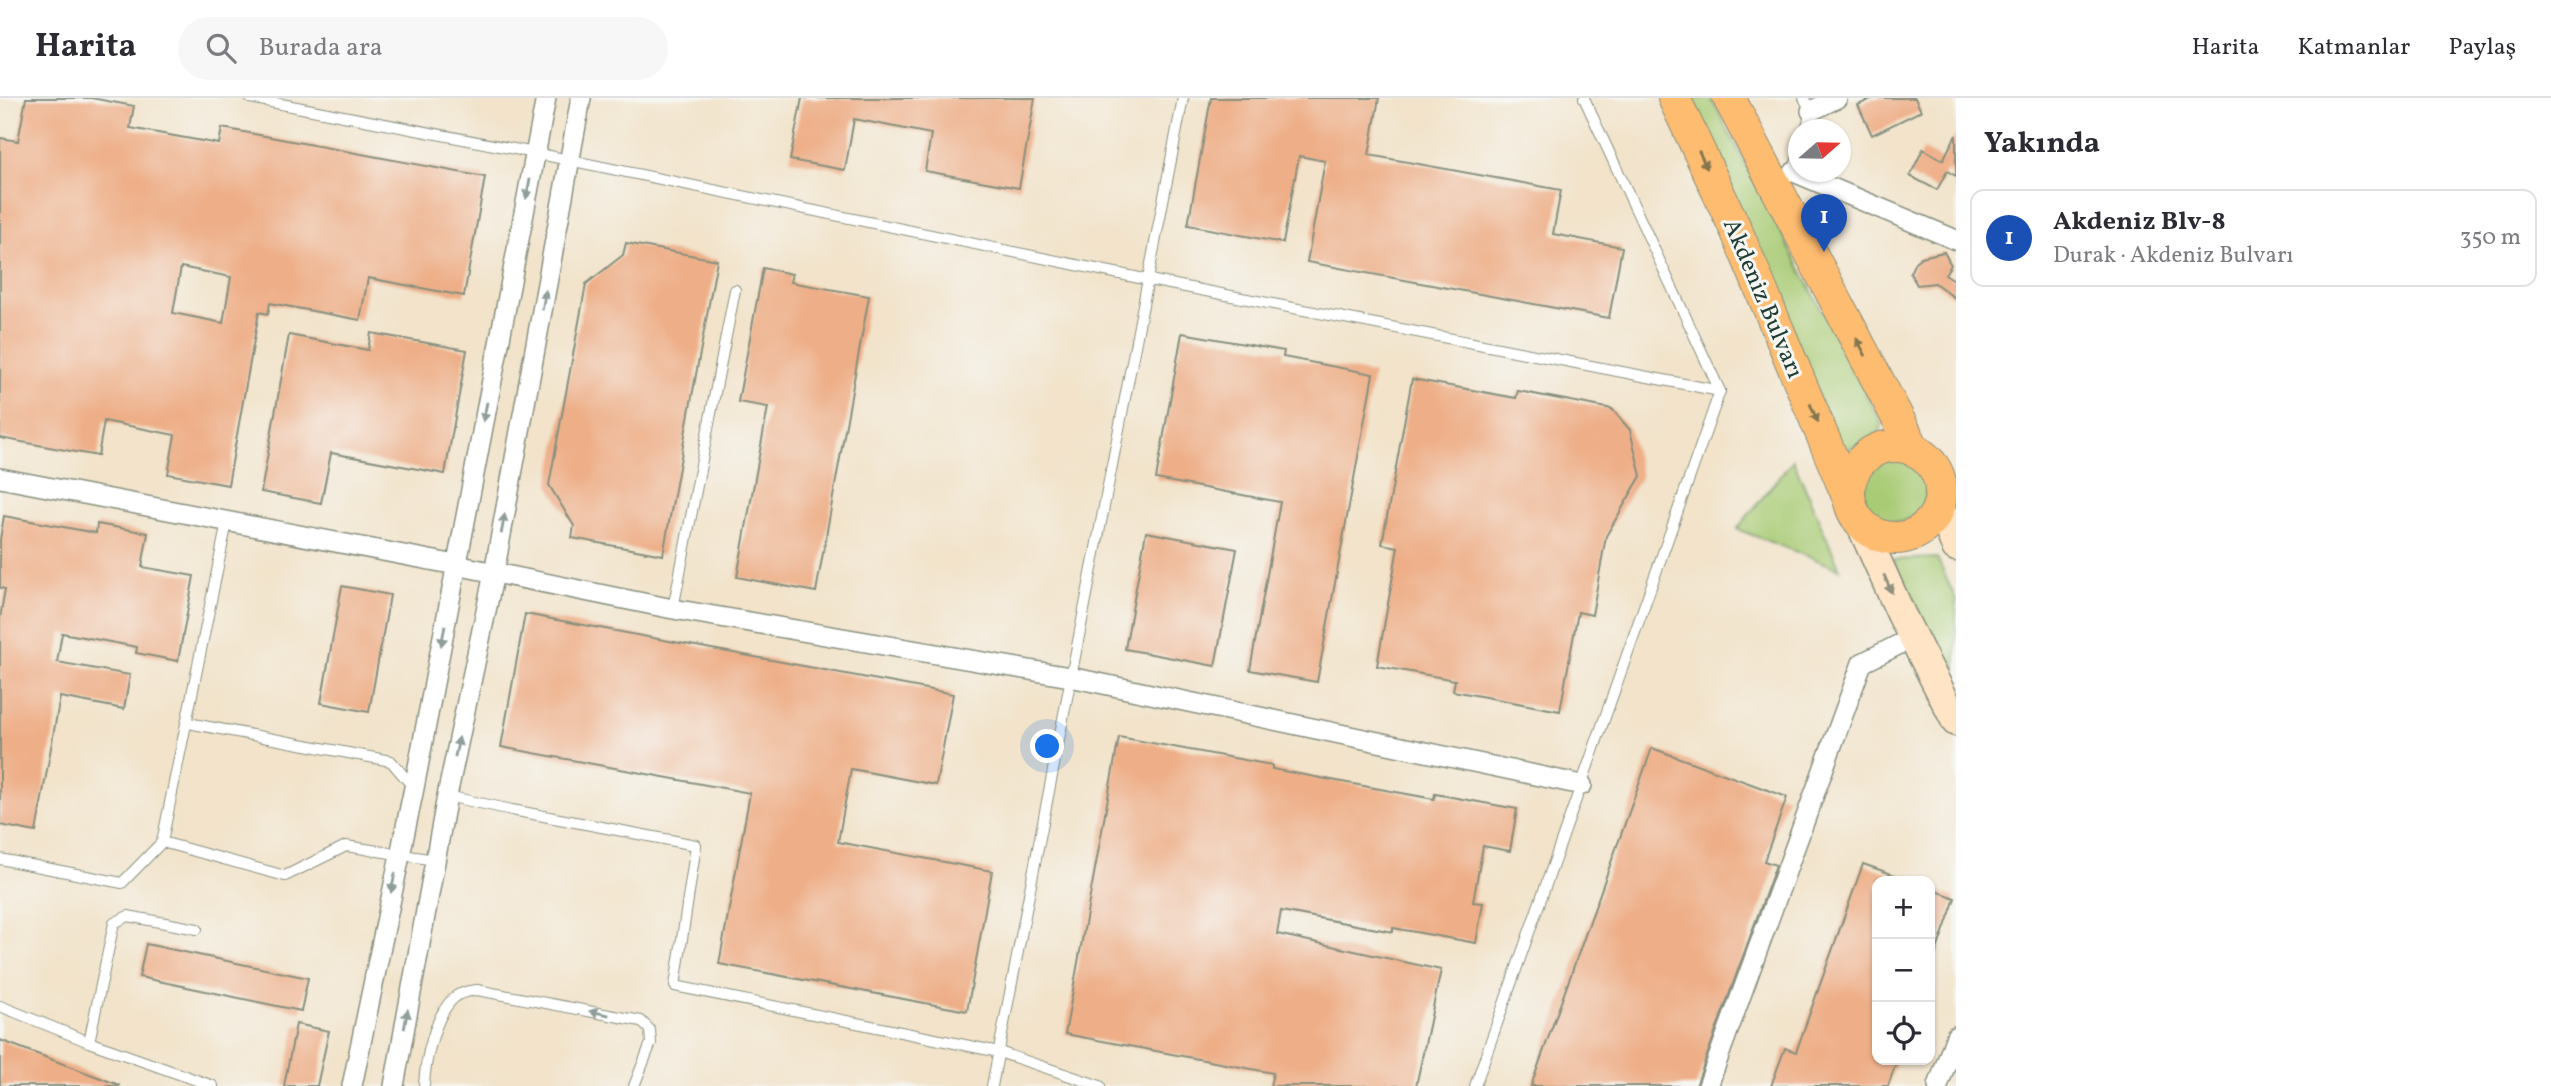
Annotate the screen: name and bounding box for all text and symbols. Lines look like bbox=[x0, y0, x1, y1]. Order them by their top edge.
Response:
search box bbox=[178, 17, 668, 80]
text: Harita bbox=[35, 25, 136, 71]
icon: search bbox=[202, 29, 240, 67]
text: Burada ara bbox=[258, 30, 383, 66]
text: Harita bbox=[2192, 31, 2259, 65]
text: Katmanlar bbox=[2297, 31, 2410, 65]
text: Paylaş bbox=[2448, 31, 2516, 65]
north arrow bbox=[1788, 119, 1851, 182]
text: Yakında bbox=[1984, 123, 2100, 165]
one-way arrow bbox=[1698, 150, 1709, 170]
one-way arrow bbox=[522, 178, 533, 200]
pin: 1 bbox=[1801, 194, 1847, 252]
text: Akdeniz Blv-8 bbox=[2053, 204, 2226, 240]
street label: Akdeniz Bulvarı bbox=[1713, 214, 1811, 384]
text: 1 bbox=[2004, 222, 2014, 254]
text: 350 m bbox=[2460, 222, 2521, 254]
text: Durak · Akdeniz Bulvarı bbox=[2053, 240, 2293, 272]
one-way arrow bbox=[539, 289, 550, 311]
one-way arrow bbox=[1855, 337, 1867, 357]
one-way arrow bbox=[480, 402, 491, 424]
one-way arrow bbox=[1808, 403, 1820, 423]
one-way arrow bbox=[498, 513, 509, 535]
one-way arrow bbox=[1882, 573, 1893, 594]
one-way arrow bbox=[437, 625, 448, 647]
your location bbox=[1030, 729, 1064, 763]
one-way arrow bbox=[452, 736, 463, 758]
one-way arrow bbox=[388, 872, 399, 894]
map controls bbox=[1872, 876, 1935, 1065]
button: + bbox=[1872, 876, 1935, 939]
button: − bbox=[1872, 939, 1935, 1002]
button: locate bbox=[1872, 1002, 1935, 1065]
one-way arrow bbox=[588, 1007, 610, 1018]
one-way arrow bbox=[401, 1008, 412, 1030]

